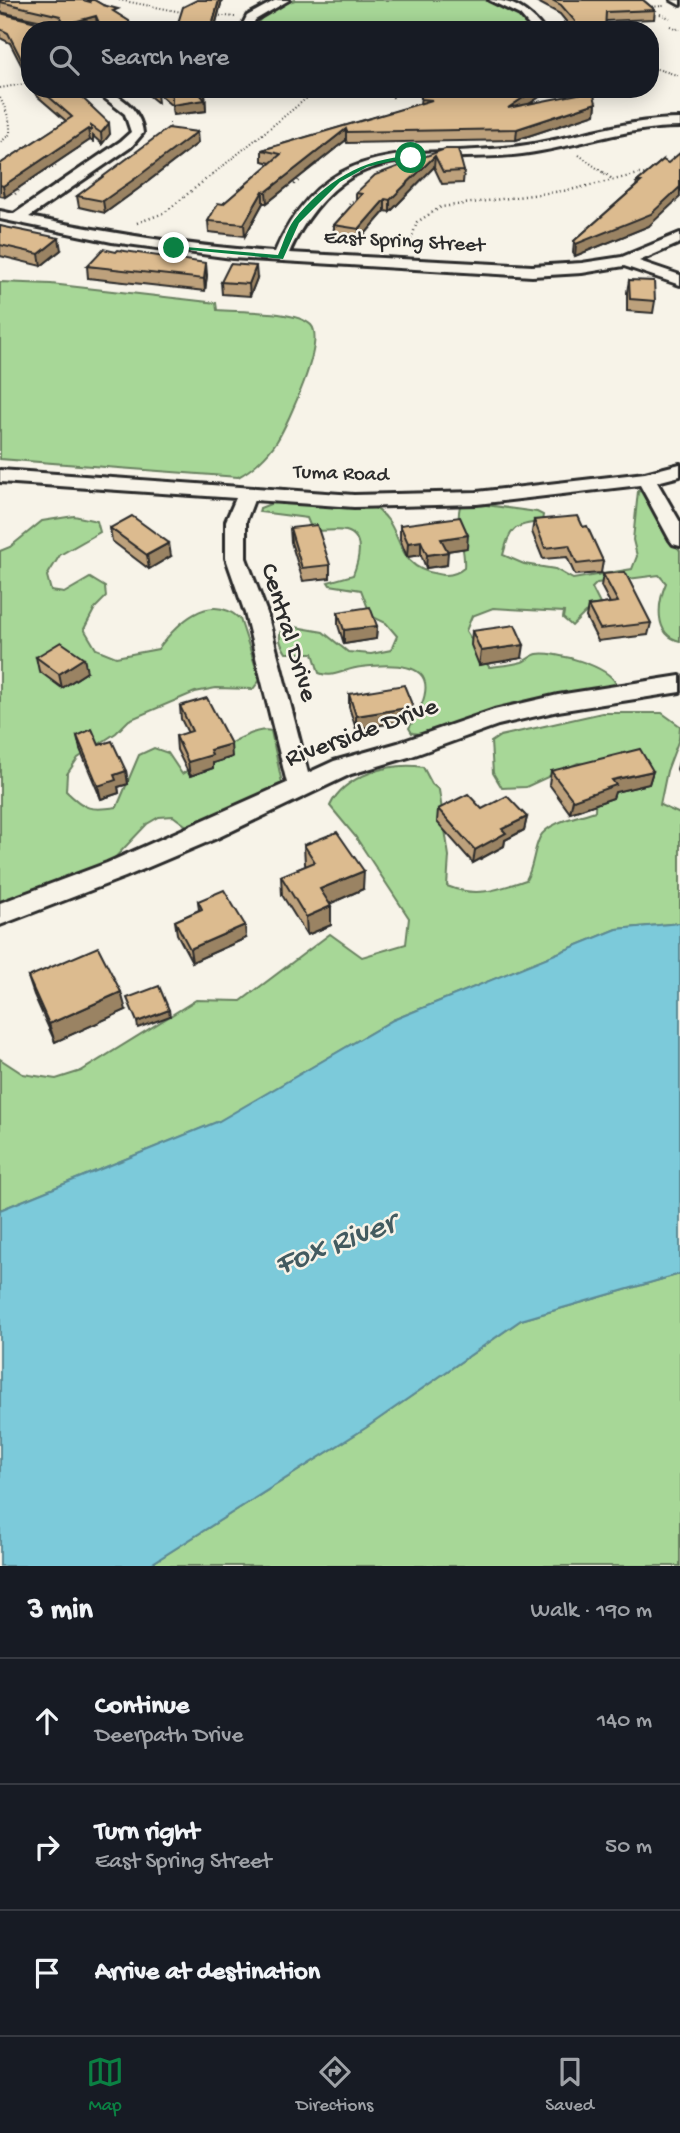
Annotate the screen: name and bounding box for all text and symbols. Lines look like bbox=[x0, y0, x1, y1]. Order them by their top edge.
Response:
search box bbox=[21, 21, 659, 98]
icon: search bbox=[45, 41, 83, 79]
text: Search here bbox=[101, 44, 229, 75]
route start bbox=[395, 142, 426, 173]
street label: East Spring Street bbox=[323, 226, 487, 260]
route end bbox=[158, 232, 189, 263]
street label: Tuma Road bbox=[292, 461, 391, 489]
street label: Central Drive bbox=[251, 560, 323, 706]
street label: Riverside Drive bbox=[282, 692, 443, 776]
water label: Fox River bbox=[270, 1203, 408, 1286]
text: 3 min bbox=[28, 1594, 93, 1629]
text: Walk · 190 m bbox=[531, 1598, 652, 1625]
text: Continue bbox=[95, 1692, 189, 1723]
icon: ahead bbox=[28, 1702, 66, 1740]
text: 140 m bbox=[597, 1708, 652, 1735]
text: Deerpath Drive bbox=[95, 1723, 243, 1750]
text: Turn right bbox=[95, 1818, 199, 1849]
icon: right bbox=[28, 1828, 66, 1866]
text: 50 m bbox=[605, 1834, 652, 1861]
text: East Spring Street bbox=[95, 1849, 271, 1876]
icon: arrive bbox=[28, 1954, 66, 1992]
text: Arrive at destination bbox=[95, 1958, 320, 1989]
tab: Map bbox=[86, 2053, 124, 2118]
tab: Directions bbox=[296, 2053, 373, 2118]
tab: Saved bbox=[545, 2053, 594, 2118]

